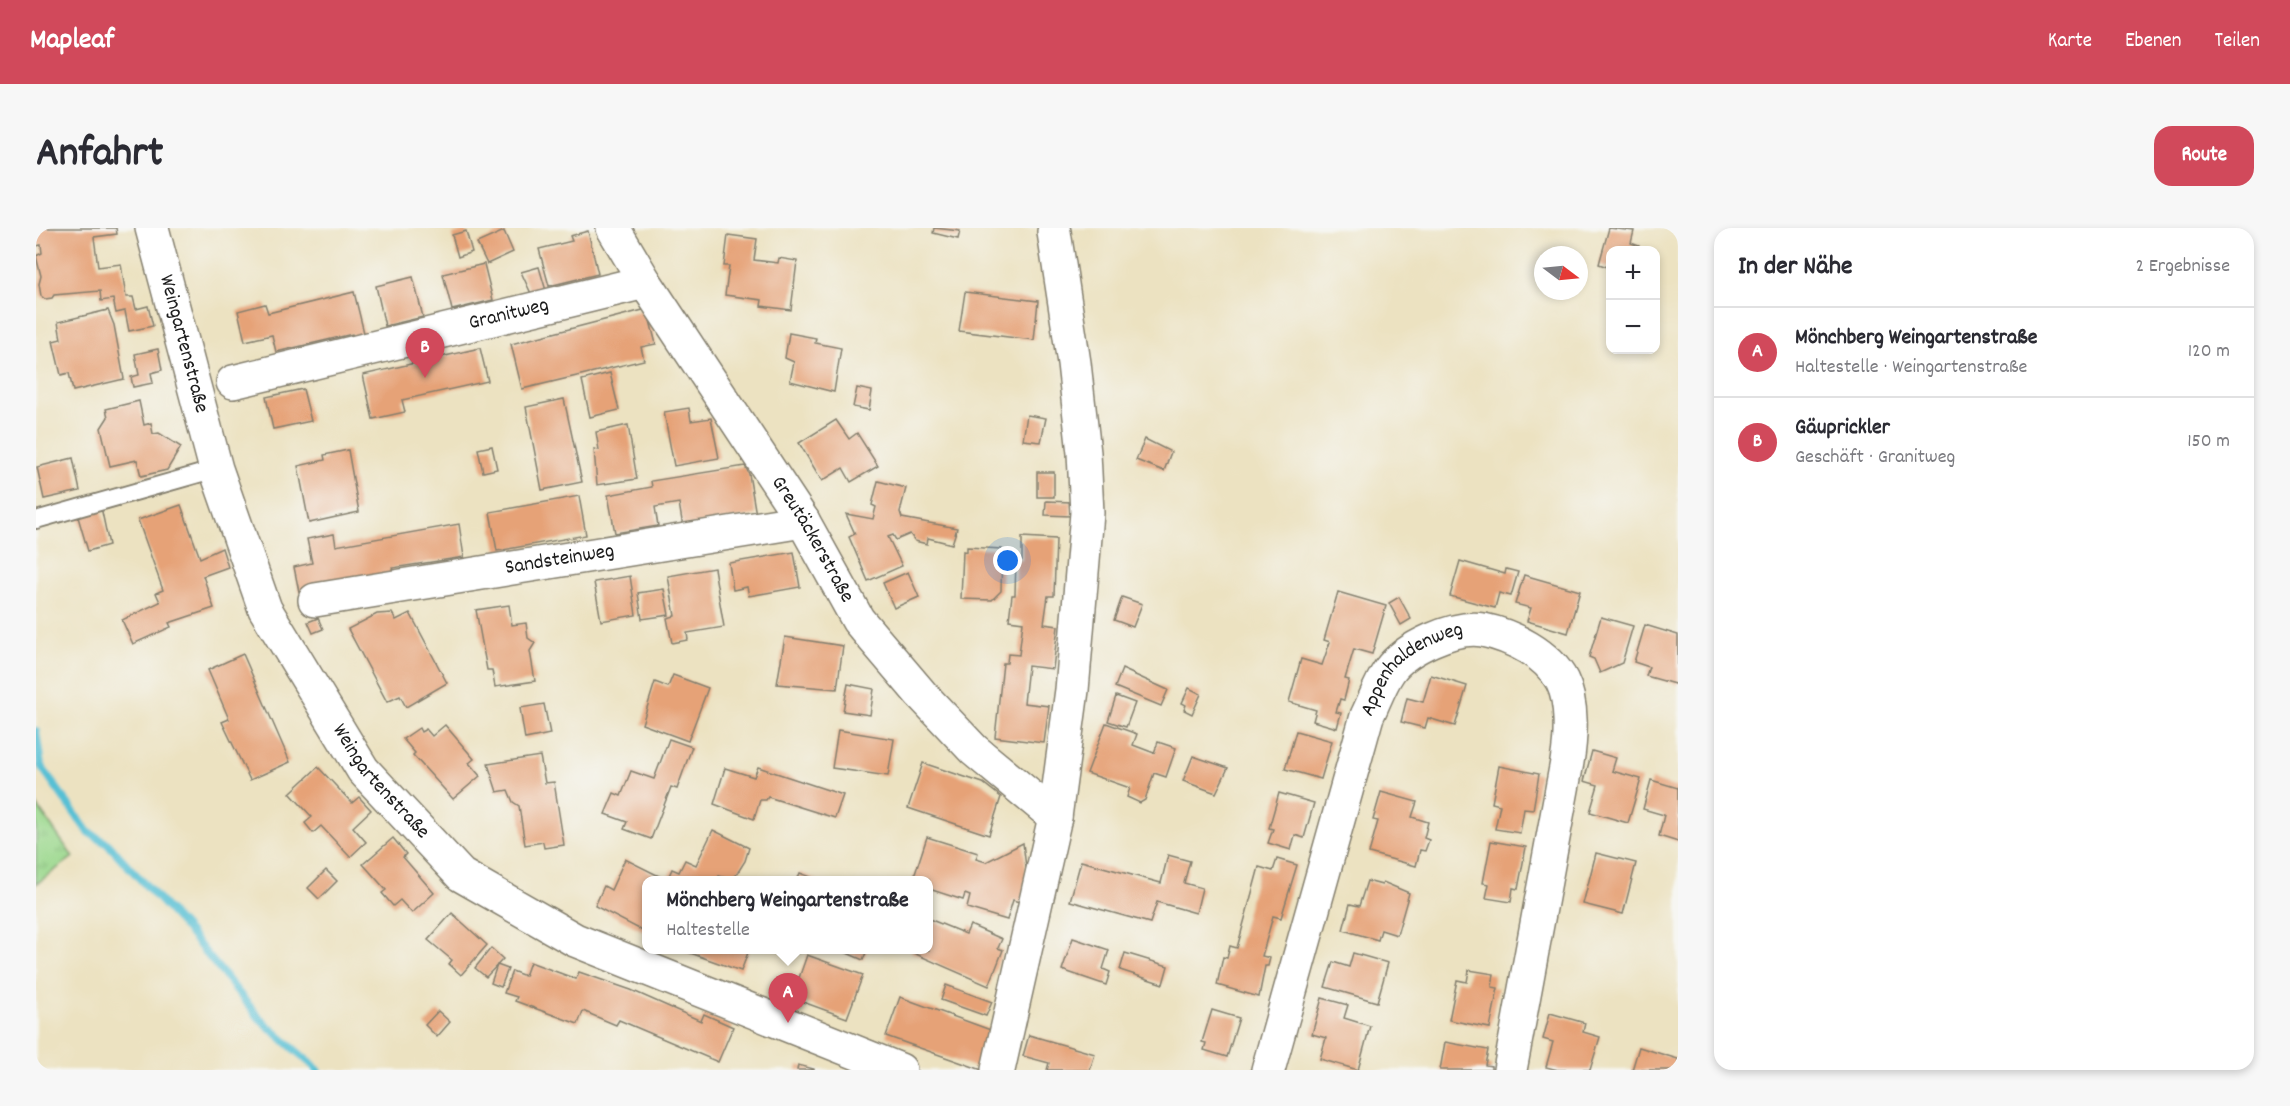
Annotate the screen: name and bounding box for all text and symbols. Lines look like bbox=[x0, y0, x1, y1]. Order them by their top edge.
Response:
text: Mapleaf bbox=[30, 22, 114, 62]
text: Karte bbox=[2048, 27, 2092, 57]
text: Ebenen bbox=[2125, 27, 2182, 57]
text: Teilen bbox=[2215, 27, 2260, 57]
text: Anfahrt bbox=[36, 126, 163, 186]
button: Route bbox=[2154, 126, 2254, 186]
north arrow bbox=[1534, 246, 1588, 300]
map controls bbox=[1606, 246, 1660, 354]
button: + bbox=[1606, 246, 1660, 300]
text: In der Nähe bbox=[1738, 249, 1852, 286]
text: 2 Ergebnisse bbox=[2135, 253, 2230, 281]
street label: Weingartenstraße bbox=[150, 272, 216, 416]
street label: Granitweg bbox=[466, 291, 552, 339]
button: − bbox=[1606, 300, 1660, 354]
text: Mönchberg Weingartenstraße bbox=[1795, 323, 2037, 354]
pin: B bbox=[406, 328, 444, 378]
text: A bbox=[1752, 338, 1763, 366]
text: 120 m bbox=[2188, 338, 2230, 366]
text: Haltestelle · Weingartenstraße bbox=[1795, 354, 2027, 382]
text: Gäuprickler bbox=[1795, 413, 1890, 444]
text: B bbox=[1753, 428, 1762, 456]
text: 150 m bbox=[2187, 428, 2230, 456]
text: Geschäft · Granitweg bbox=[1795, 444, 1955, 472]
street label: Greutäckerstraße bbox=[763, 471, 861, 609]
street label: Sandsteinweg bbox=[503, 537, 617, 584]
your location bbox=[993, 546, 1022, 575]
street label: Appenhaldenweg bbox=[1354, 616, 1466, 722]
street label: Weingartenstraße bbox=[324, 719, 436, 847]
popup bbox=[642, 876, 933, 954]
text: Mönchberg Weingartenstraße bbox=[666, 886, 909, 917]
text: Haltestelle bbox=[666, 917, 750, 945]
pin: A bbox=[768, 974, 807, 1023]

